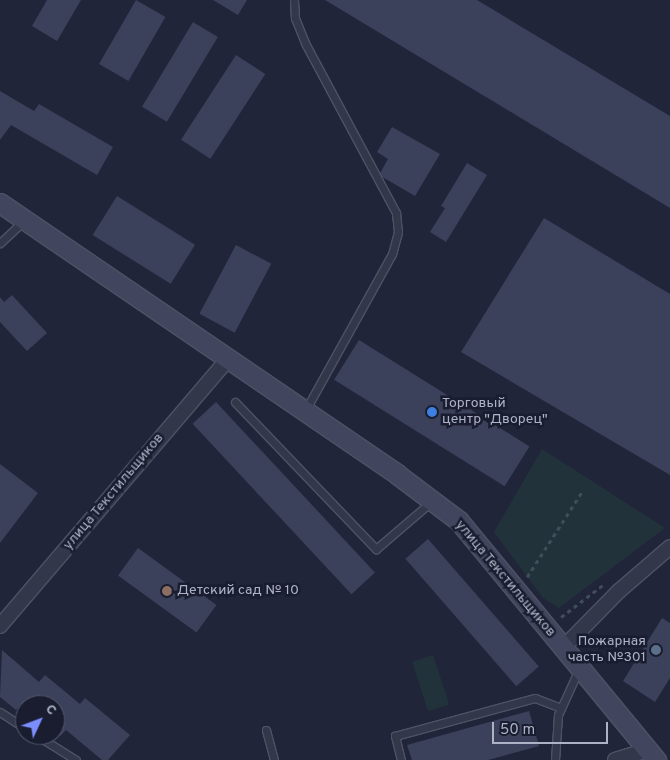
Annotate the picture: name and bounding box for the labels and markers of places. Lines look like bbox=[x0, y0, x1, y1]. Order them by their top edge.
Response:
place label: Торговый центр "Дворец" bbox=[442, 396, 548, 428]
marker: Торговый центр "Дворец" bbox=[426, 406, 438, 418]
place label: Детский сад № 10 bbox=[177, 583, 299, 599]
marker: Детский сад № 10 bbox=[161, 585, 173, 597]
place label: Пожарная часть №301 bbox=[567, 634, 646, 666]
marker: Пожарная часть №301 bbox=[650, 644, 662, 656]

